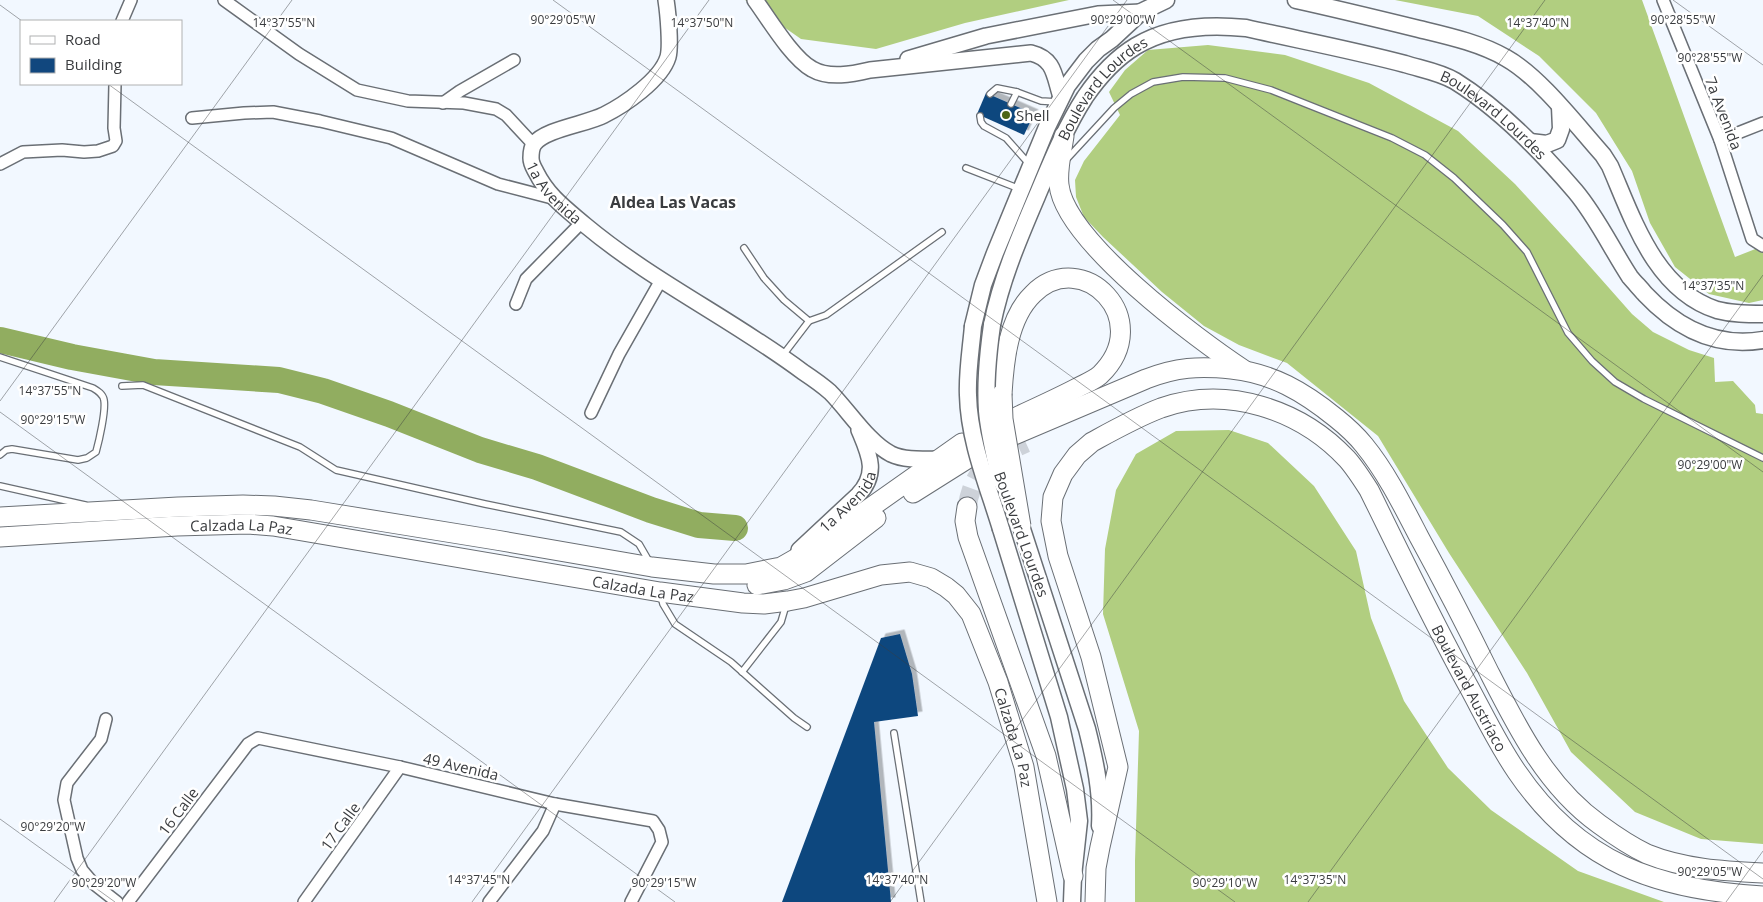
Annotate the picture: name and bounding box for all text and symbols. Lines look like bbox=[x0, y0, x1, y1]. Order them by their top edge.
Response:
text: 90°29'05"W bbox=[531, 11, 595, 28]
text: 90°29'00"W bbox=[1091, 11, 1155, 28]
text: 90°28'55"W bbox=[1651, 11, 1715, 28]
text: 14°37'55"N bbox=[253, 14, 315, 31]
text: 14°37'50"N bbox=[671, 14, 733, 31]
text: 14°37'40"N bbox=[1507, 14, 1569, 31]
legend bbox=[20, 20, 182, 85]
text: Road bbox=[65, 29, 101, 49]
street label: Boulevard Lourdes bbox=[1053, 32, 1151, 144]
text: 90°28'55"W bbox=[1678, 49, 1742, 66]
text: Building bbox=[65, 54, 122, 74]
street label: Boulevard Lourdes bbox=[1437, 65, 1551, 163]
street label: 7a Avenida bbox=[1701, 74, 1747, 152]
place label: Shell bbox=[1016, 105, 1049, 125]
marker: Shell bbox=[1000, 109, 1012, 121]
street label: 1a Avenida bbox=[522, 158, 586, 228]
district label: Aldea Las Vacas bbox=[610, 191, 736, 213]
text: 14°37'35"N bbox=[1682, 277, 1744, 294]
text: 14°37'55"N bbox=[19, 382, 81, 399]
text: 90°29'15"W bbox=[21, 411, 85, 428]
text: 90°29'00"W bbox=[1678, 456, 1742, 473]
street label: 1a Avenida bbox=[815, 469, 880, 536]
street label: Boulevard Lourdes bbox=[990, 469, 1054, 599]
street label: Calzada La Paz bbox=[190, 514, 294, 539]
street label: Calzada La Paz bbox=[591, 571, 695, 606]
street label: Boulevard Austríaco bbox=[1427, 621, 1512, 755]
street label: Calzada La Paz bbox=[990, 685, 1037, 789]
street label: 49 Avenida bbox=[421, 748, 501, 784]
street label: 16 Calle bbox=[154, 783, 202, 839]
street label: 17 Calle bbox=[316, 798, 364, 854]
text: 90°29'20"W bbox=[21, 818, 85, 835]
text: 90°29'05"W bbox=[1678, 863, 1742, 880]
text: 14°37'45"N bbox=[448, 871, 510, 888]
text: 14°37'40"N bbox=[866, 871, 928, 888]
text: 14°37'35"N bbox=[1284, 871, 1346, 888]
text: 90°29'20"W bbox=[72, 874, 136, 891]
text: 90°29'15"W bbox=[632, 874, 696, 891]
text: 90°29'10"W bbox=[1193, 874, 1257, 891]

